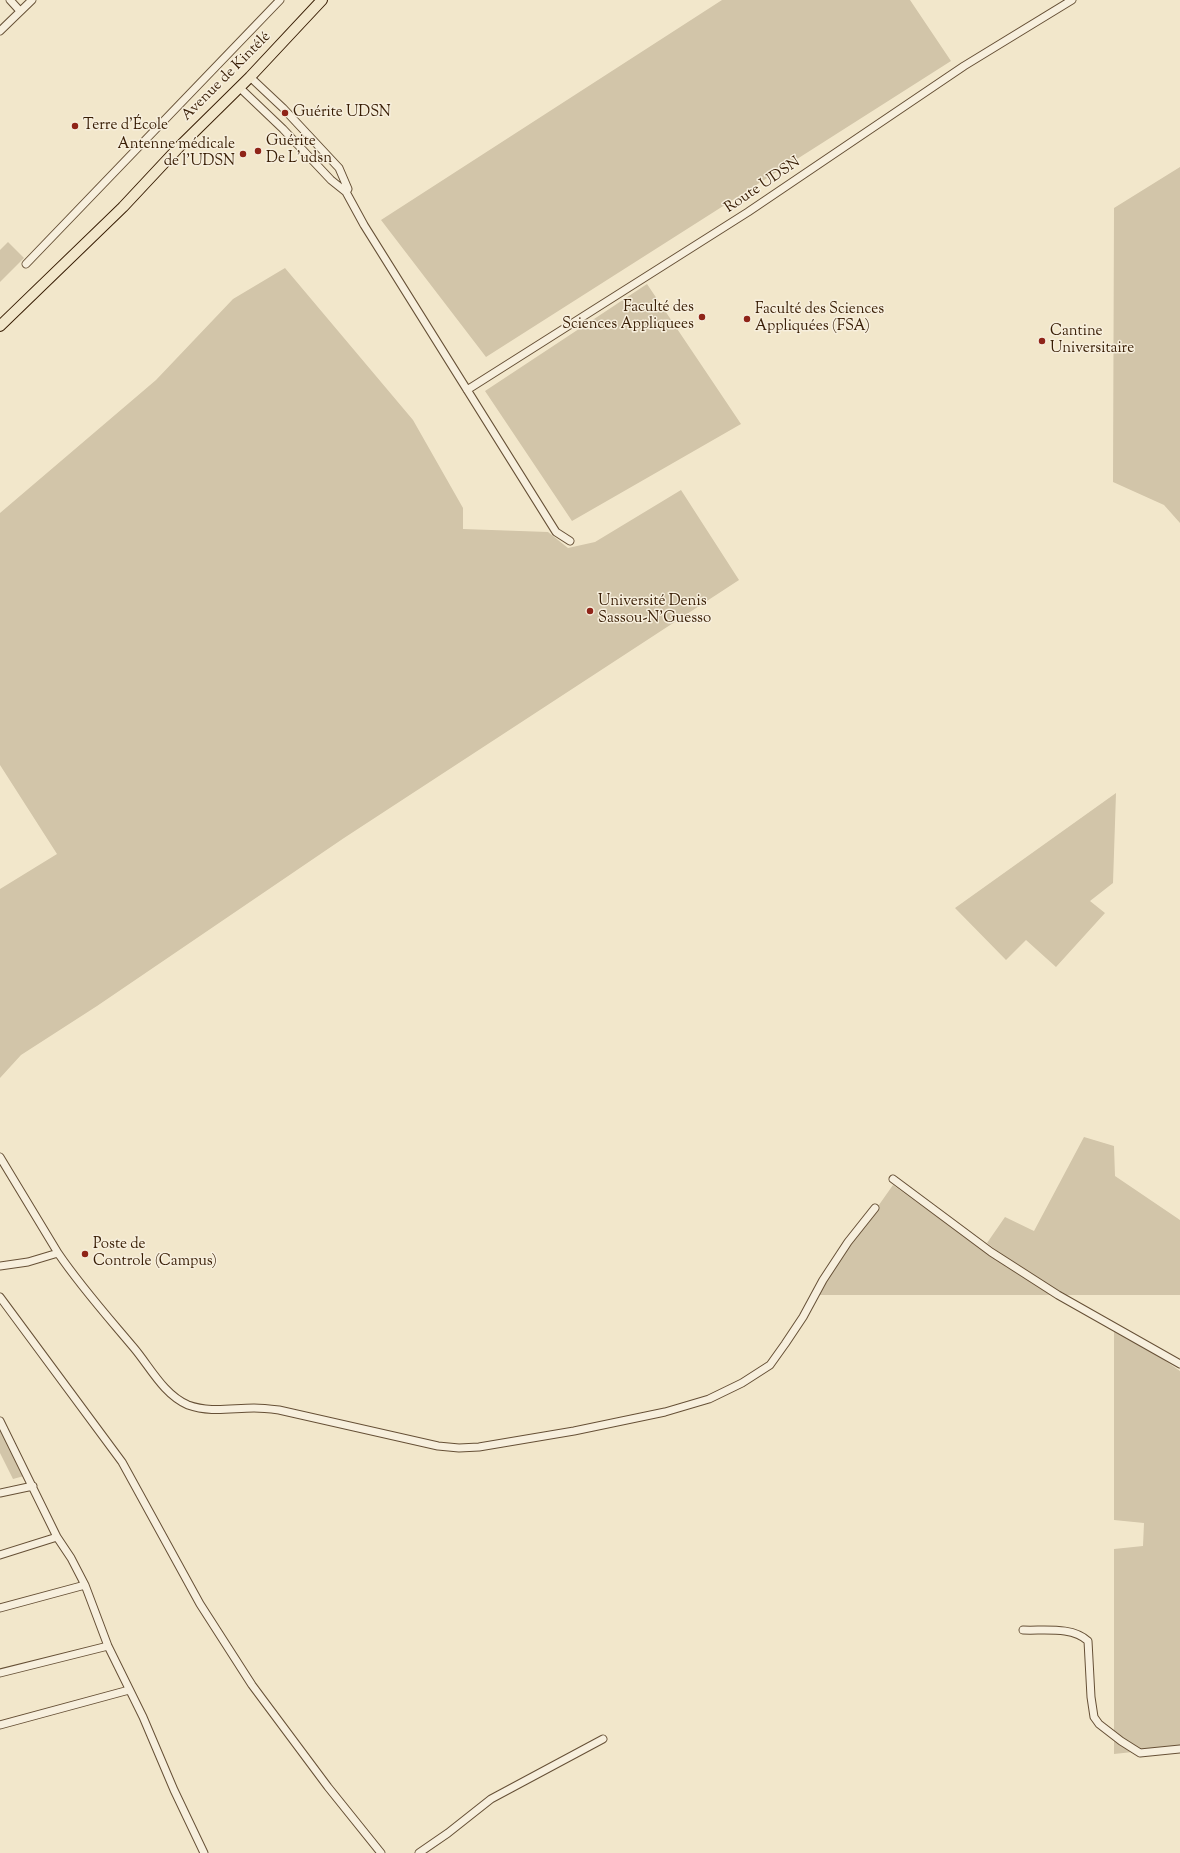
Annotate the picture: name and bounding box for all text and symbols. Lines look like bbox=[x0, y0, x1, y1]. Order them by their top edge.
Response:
street label: Avenue de Kintélé bbox=[179, 29, 275, 125]
place label: Guérite UDSN bbox=[293, 104, 391, 122]
marker: Guérite UDSN bbox=[280, 108, 290, 118]
place label: Terre d’École bbox=[83, 117, 168, 135]
marker: Terre d’École bbox=[70, 121, 80, 131]
place label: Guérite De L'udsn bbox=[266, 133, 332, 168]
place label: Antenne médicale de l'UDSN bbox=[118, 136, 235, 171]
marker: Guérite De L'udsn bbox=[253, 146, 263, 156]
marker: Antenne médicale de l'UDSN bbox=[238, 149, 248, 159]
street label: Route UDSN bbox=[722, 154, 804, 218]
place label: Faculté des Sciences Appliquees bbox=[562, 299, 694, 334]
place label: Faculté des Sciences Appliquées (FSA) bbox=[755, 301, 884, 336]
marker: Faculté des Sciences Appliquees bbox=[697, 312, 707, 322]
marker: Faculté des Sciences Appliquées (FSA) bbox=[742, 314, 752, 324]
place label: Cantine Universitaire bbox=[1050, 323, 1134, 358]
marker: Cantine Universitaire bbox=[1037, 336, 1047, 346]
place label: Université Denis Sassou-N'Guesso bbox=[598, 593, 711, 628]
marker: Université Denis Sassou-N'Guesso bbox=[585, 606, 595, 616]
place label: Poste de Controle (Campus) bbox=[93, 1236, 217, 1271]
marker: Poste de Controle (Campus) bbox=[80, 1249, 90, 1259]

